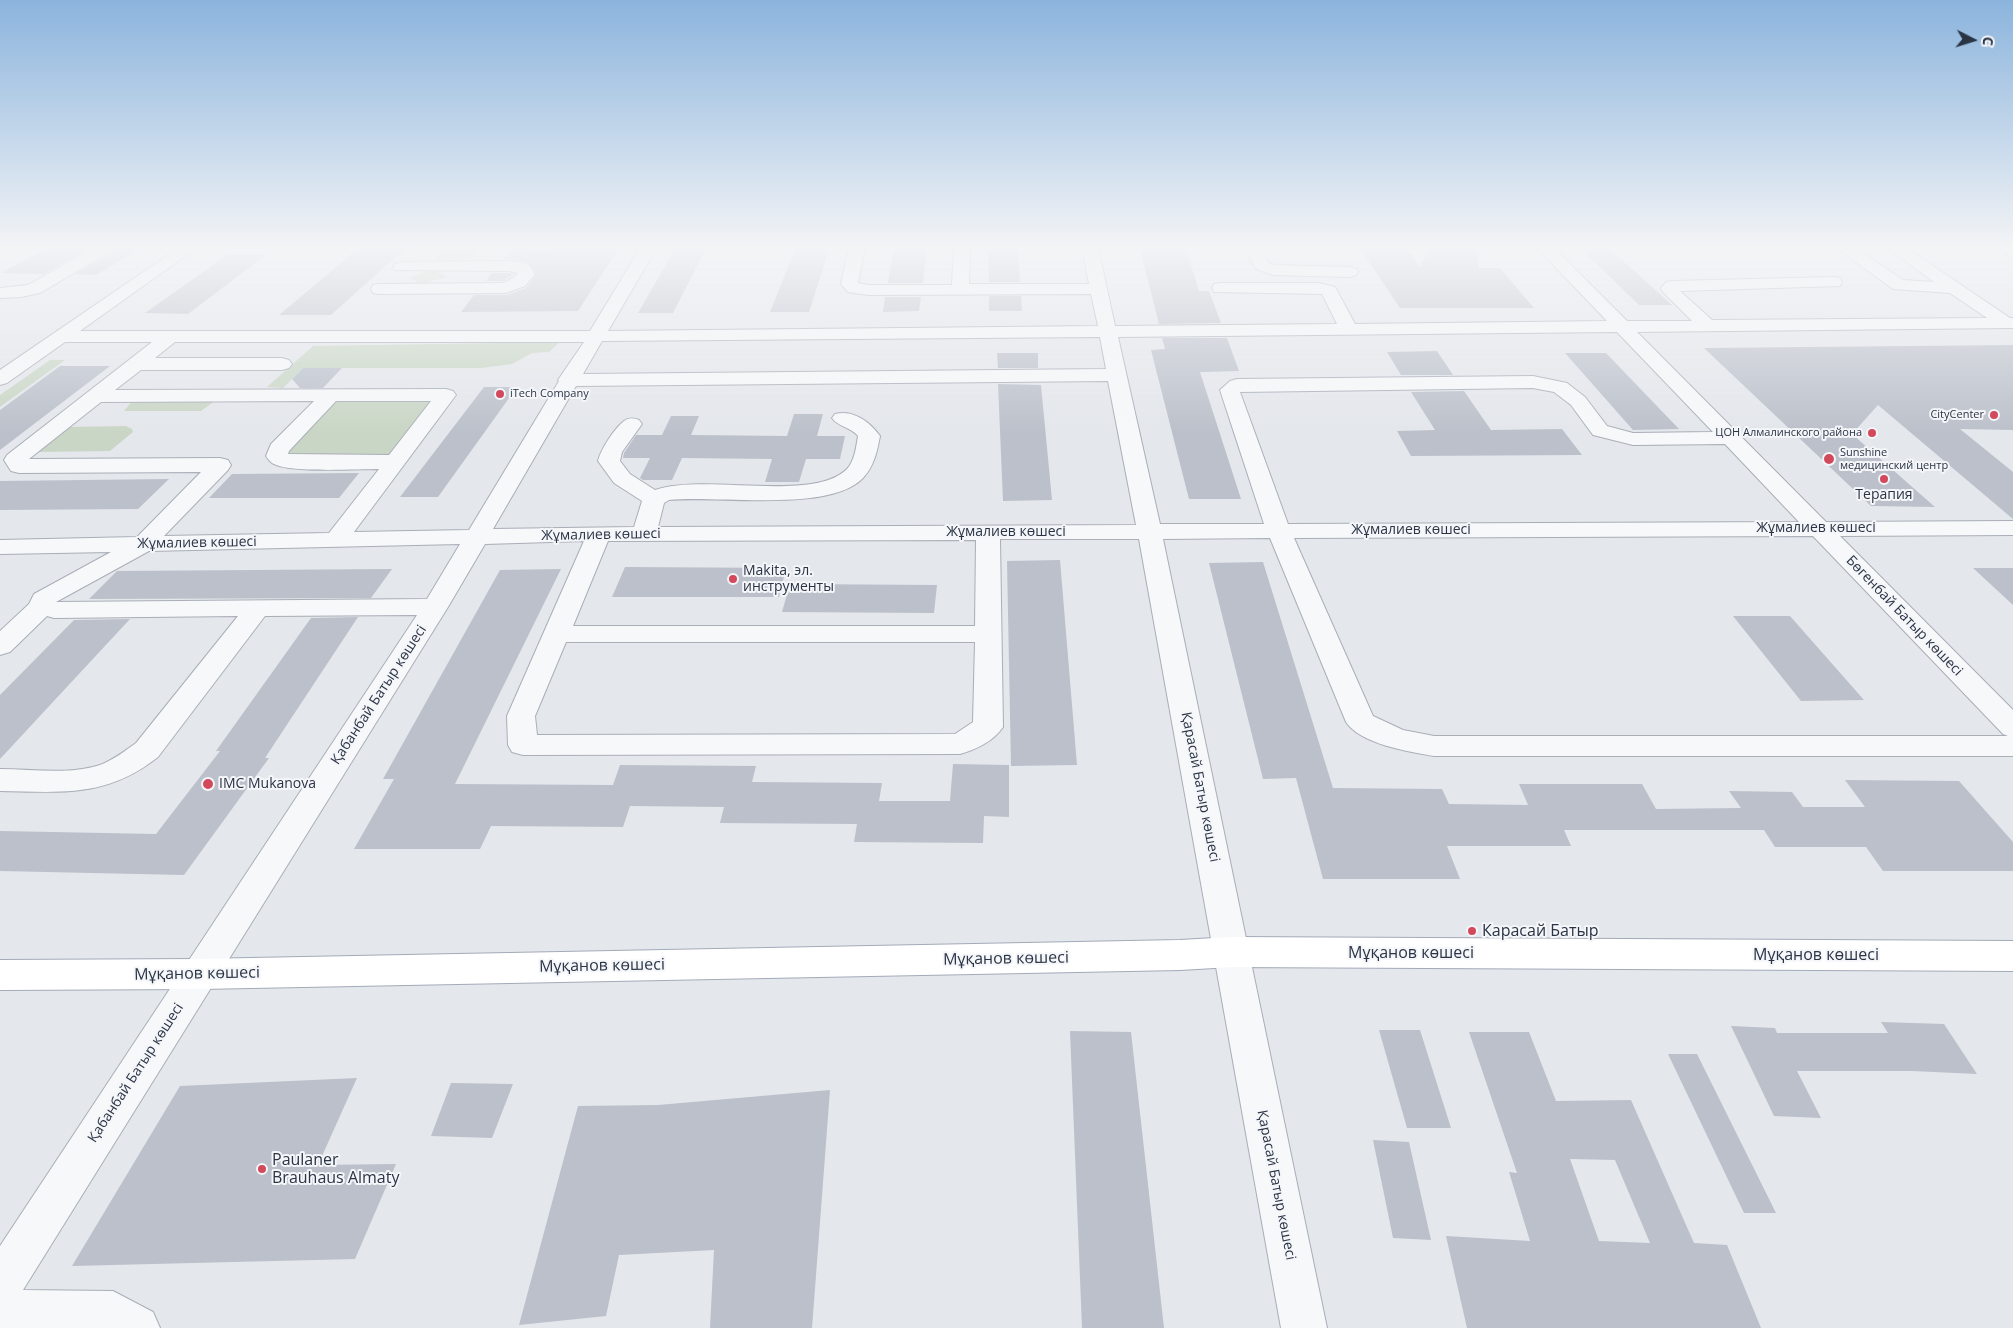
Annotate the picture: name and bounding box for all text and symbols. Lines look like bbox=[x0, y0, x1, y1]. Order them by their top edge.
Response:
north arrow bbox=[1948, 15, 1998, 65]
text: С bbox=[1979, 36, 1998, 47]
place label: iTech Company bbox=[510, 387, 589, 401]
marker: iTech Company bbox=[494, 388, 506, 400]
place label: CityCenter bbox=[1930, 408, 1984, 422]
marker: CityCenter bbox=[1988, 409, 2000, 421]
place label: ЦОН Алмалинского района bbox=[1715, 426, 1862, 440]
marker: ЦОН Алмалинского района bbox=[1866, 427, 1878, 439]
place label: Sunshine медицинский центр bbox=[1840, 446, 1948, 472]
marker: Sunshine медицинский центр bbox=[1822, 452, 1836, 466]
marker: Терапия bbox=[1878, 473, 1890, 485]
place label: Терапия bbox=[1855, 487, 1913, 503]
street label: Жұмалиев көшесі bbox=[1756, 520, 1876, 536]
street label: Жұмалиев көшесі bbox=[1351, 522, 1471, 538]
street label: Жұмалиев көшесі bbox=[946, 524, 1066, 540]
street label: Жұмалиев көшесі bbox=[541, 526, 661, 544]
street label: Жұмалиев көшесі bbox=[137, 534, 257, 552]
street label: Бөгенбай Батыр көшесі bbox=[1842, 552, 1966, 680]
place label: Makita, эл. инструменты bbox=[743, 563, 834, 596]
marker: Makita, эл. инструменты bbox=[727, 573, 739, 585]
street label: Қабанбай Батыр көшесі bbox=[328, 622, 430, 768]
street label: Қарасай Батыр көшесі bbox=[1177, 711, 1223, 863]
place label: IMC Mukanova bbox=[219, 776, 316, 792]
marker: IMC Mukanova bbox=[201, 777, 215, 791]
place label: Карасай Батыр bbox=[1482, 921, 1598, 941]
marker: Карасай Батыр bbox=[1466, 925, 1478, 937]
street label: Мұқанов көшесі bbox=[1348, 943, 1474, 963]
street label: Мұқанов көшесі bbox=[1753, 945, 1879, 965]
street label: Мұқанов көшесі bbox=[943, 948, 1069, 970]
street label: Мұқанов көшесі bbox=[539, 955, 665, 977]
street label: Мұқанов көшесі bbox=[134, 963, 260, 985]
street label: Қабанбай Батыр көшесі bbox=[85, 1000, 187, 1146]
street label: Қарасай Батыр көшесі bbox=[1253, 1109, 1299, 1261]
place label: Paulaner Brauhaus Almaty bbox=[272, 1150, 399, 1188]
marker: Paulaner Brauhaus Almaty bbox=[256, 1163, 268, 1175]

